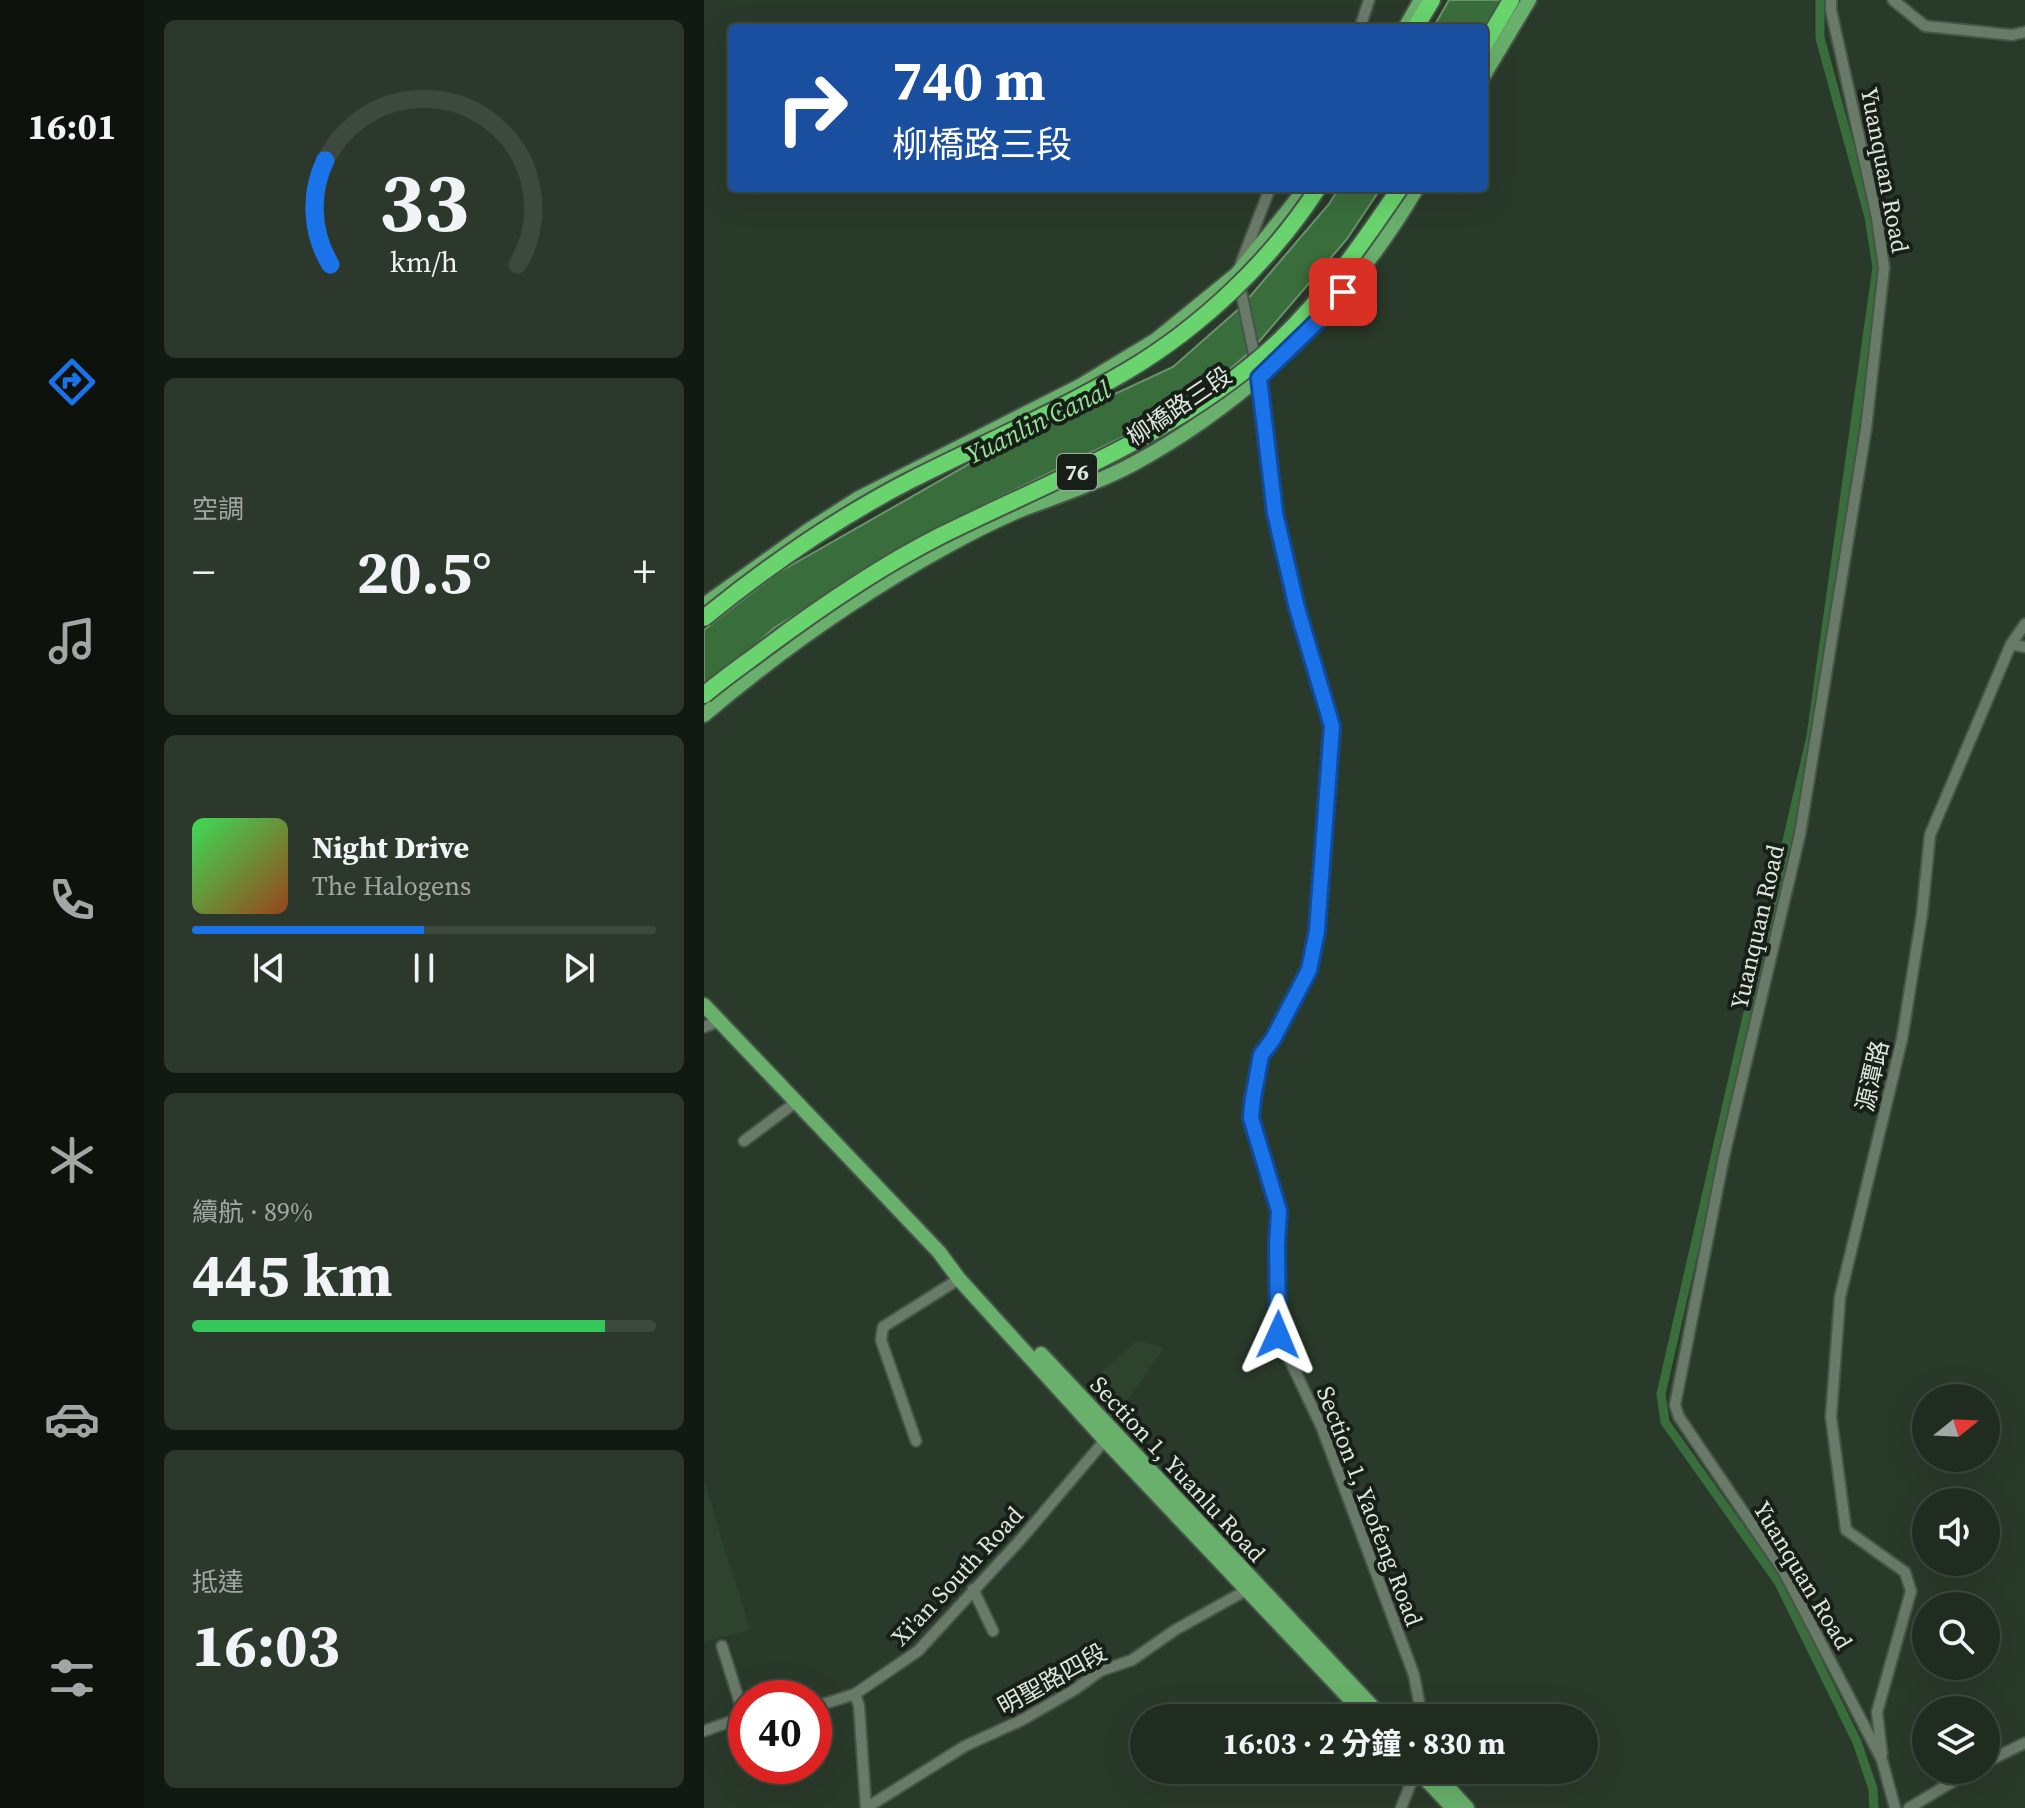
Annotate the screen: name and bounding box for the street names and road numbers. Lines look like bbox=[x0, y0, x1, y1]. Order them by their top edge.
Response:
street label: Yuanquan Road bbox=[1853, 84, 1917, 256]
street label: 柳橋路三段 bbox=[1120, 359, 1238, 453]
road number: 76 bbox=[1057, 454, 1097, 490]
street label: Yuanquan Road bbox=[1722, 841, 1792, 1013]
street label: 源潭路 bbox=[1848, 1037, 1896, 1115]
street label: Section 1, Yuanlu Road bbox=[1083, 1369, 1273, 1570]
street label: Section 1, Yaofeng Road bbox=[1309, 1381, 1431, 1631]
street label: Yuanquan Road bbox=[1746, 1495, 1861, 1656]
street label: Xi'an South Road bbox=[884, 1499, 1031, 1653]
street label: 明聖路四段 bbox=[992, 1635, 1112, 1723]

